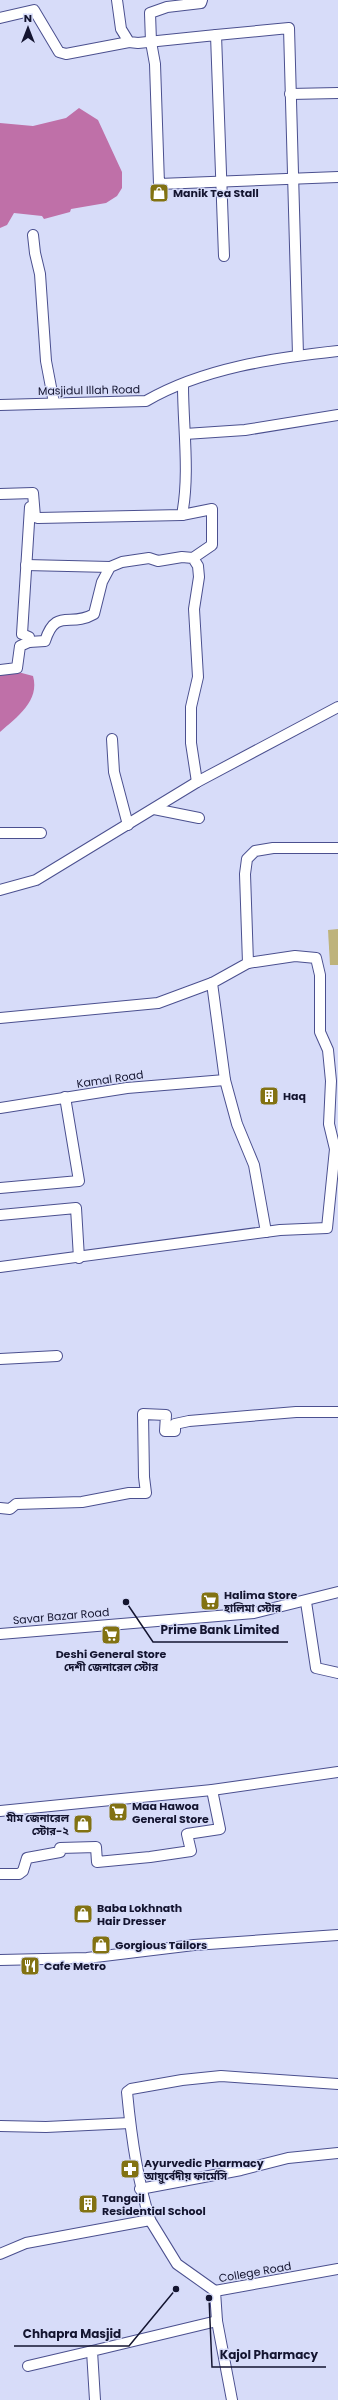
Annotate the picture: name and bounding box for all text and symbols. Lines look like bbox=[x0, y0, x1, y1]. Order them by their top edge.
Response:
north arrow bbox=[8, 8, 48, 48]
text: N bbox=[24, 10, 32, 26]
shop icon: Manik Tea Stall bbox=[148, 182, 170, 204]
place label: Manik Tea Stall bbox=[173, 185, 259, 201]
street label: Masjidul Illah Road bbox=[38, 381, 140, 399]
street label: Kamal Road bbox=[76, 1066, 144, 1092]
building icon: Haq bbox=[258, 1085, 280, 1107]
place label: Haq bbox=[283, 1088, 306, 1104]
place label: Halima Store হালিমা স্টোর bbox=[223, 1587, 297, 1616]
supermarket icon: Halima Store হালিমা স্টোর bbox=[199, 1590, 221, 1612]
street label: Savar Bazar Road bbox=[12, 1604, 110, 1628]
callout: Prime Bank Limited bbox=[153, 1618, 288, 1642]
text: Prime Bank Limited bbox=[161, 1621, 279, 1638]
supermarket icon: Deshi General Store দেশী জেনারেল স্টোর bbox=[100, 1624, 122, 1646]
place label: Deshi General Store দেশী জেনারেল স্টোর bbox=[56, 1646, 167, 1675]
place label: Maa Hawoa General Store bbox=[132, 1798, 209, 1827]
supermarket icon: Maa Hawoa General Store bbox=[107, 1801, 129, 1823]
place label: মীম জেনারেল স্টোর-২ bbox=[5, 1810, 70, 1839]
shop icon: মীম জেনারেল স্টোর-২ bbox=[72, 1813, 94, 1835]
place label: Baba Lokhnath Hair Dresser bbox=[97, 1900, 182, 1929]
shop icon: Baba Lokhnath Hair Dresser bbox=[72, 1903, 94, 1925]
shop icon: Gorgious Tailors bbox=[90, 1934, 112, 1956]
place label: Gorgious Tailors bbox=[115, 1937, 207, 1953]
restaurant icon: Cafe Metro bbox=[19, 1955, 41, 1977]
place label: Cafe Metro bbox=[44, 1958, 106, 1974]
place label: Ayurvedic Pharmacy আয়ুর্বেদীয় ফার্মেসি bbox=[143, 2155, 264, 2184]
pharmacy icon: Ayurvedic Pharmacy আয়ুর্বেদীয় ফার্মেসি bbox=[119, 2158, 141, 2180]
place label: Tangail Residential School bbox=[102, 2190, 206, 2219]
building icon: Tangail Residential School bbox=[77, 2193, 99, 2215]
street label: College Road bbox=[217, 2258, 293, 2286]
callout: Chhapra Masjid bbox=[14, 2322, 129, 2346]
text: Chhapra Masjid bbox=[23, 2325, 121, 2342]
callout: Kajol Pharmacy bbox=[212, 2343, 326, 2367]
text: Kajol Pharmacy bbox=[220, 2346, 319, 2363]

